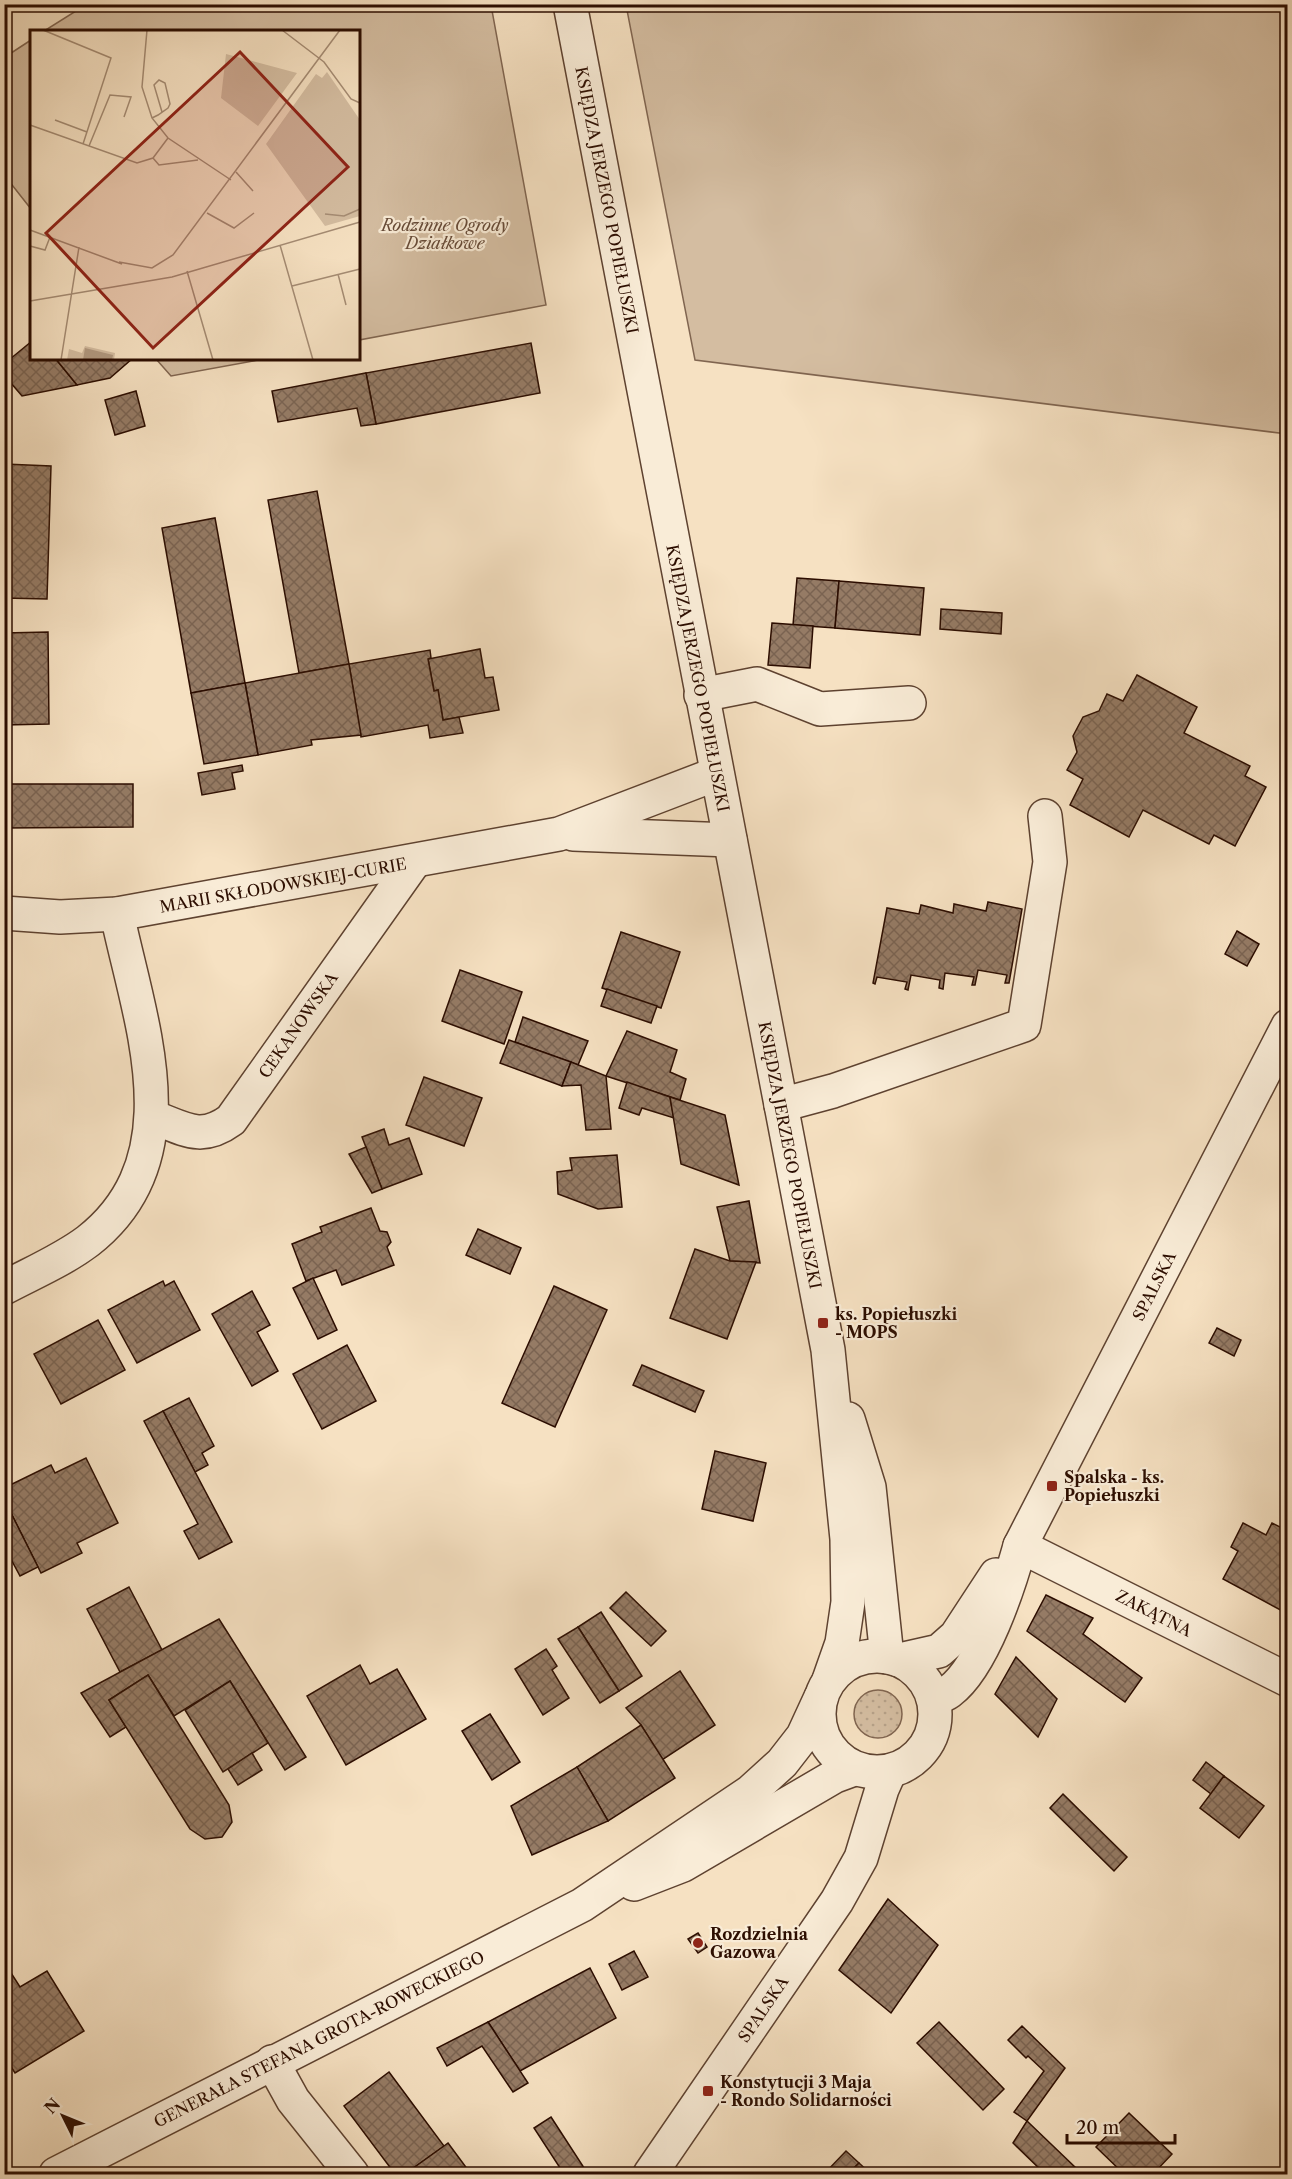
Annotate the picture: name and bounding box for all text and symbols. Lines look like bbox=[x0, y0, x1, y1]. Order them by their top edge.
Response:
inset map bbox=[30, 30, 360, 360]
street label: KSIĘDZA JERZEGO POPIEŁUSZKI bbox=[571, 65, 643, 335]
park label: Rodzinne Ogrody Działkowe bbox=[380, 215, 508, 253]
street label: KSIĘDZA JERZEGO POPIEŁUSZKI bbox=[662, 543, 734, 813]
street label: MARII SKŁODOWSKIEJ-CURIE bbox=[158, 853, 408, 917]
street label: CEKANOWSKA bbox=[254, 967, 343, 1082]
street label: KSIĘDZA JERZEGO POPIEŁUSZKI bbox=[754, 1020, 826, 1290]
street label: SPALSKA bbox=[1128, 1247, 1181, 1324]
place label: ks. Popiełuszki - MOPS bbox=[835, 1304, 957, 1342]
marker: ks. Popiełuszki - MOPS bbox=[816, 1316, 830, 1330]
place label: Spalska - ks. Popiełuszki bbox=[1064, 1467, 1164, 1505]
marker: Spalska - ks. Popiełuszki bbox=[1045, 1479, 1059, 1493]
street label: ZAKĄTNA bbox=[1113, 1585, 1196, 1641]
place label: Rozdzielnia Gazowa bbox=[710, 1924, 809, 1962]
marker: Rozdzielnia Gazowa bbox=[691, 1936, 705, 1950]
street label: GENERAŁA STEFANA GROTA-ROWECKIEGO bbox=[150, 1946, 488, 2132]
street label: SPALSKA bbox=[734, 1971, 793, 2046]
place label: Konstytucji 3 Maja - Rondo Solidarności bbox=[720, 2072, 892, 2110]
marker: Konstytucji 3 Maja - Rondo Solidarności bbox=[701, 2084, 715, 2098]
north arrow bbox=[33, 2086, 93, 2146]
text: N bbox=[40, 2094, 64, 2118]
scale bar bbox=[1067, 2107, 1175, 2145]
text: 20 m bbox=[1076, 2117, 1120, 2139]

